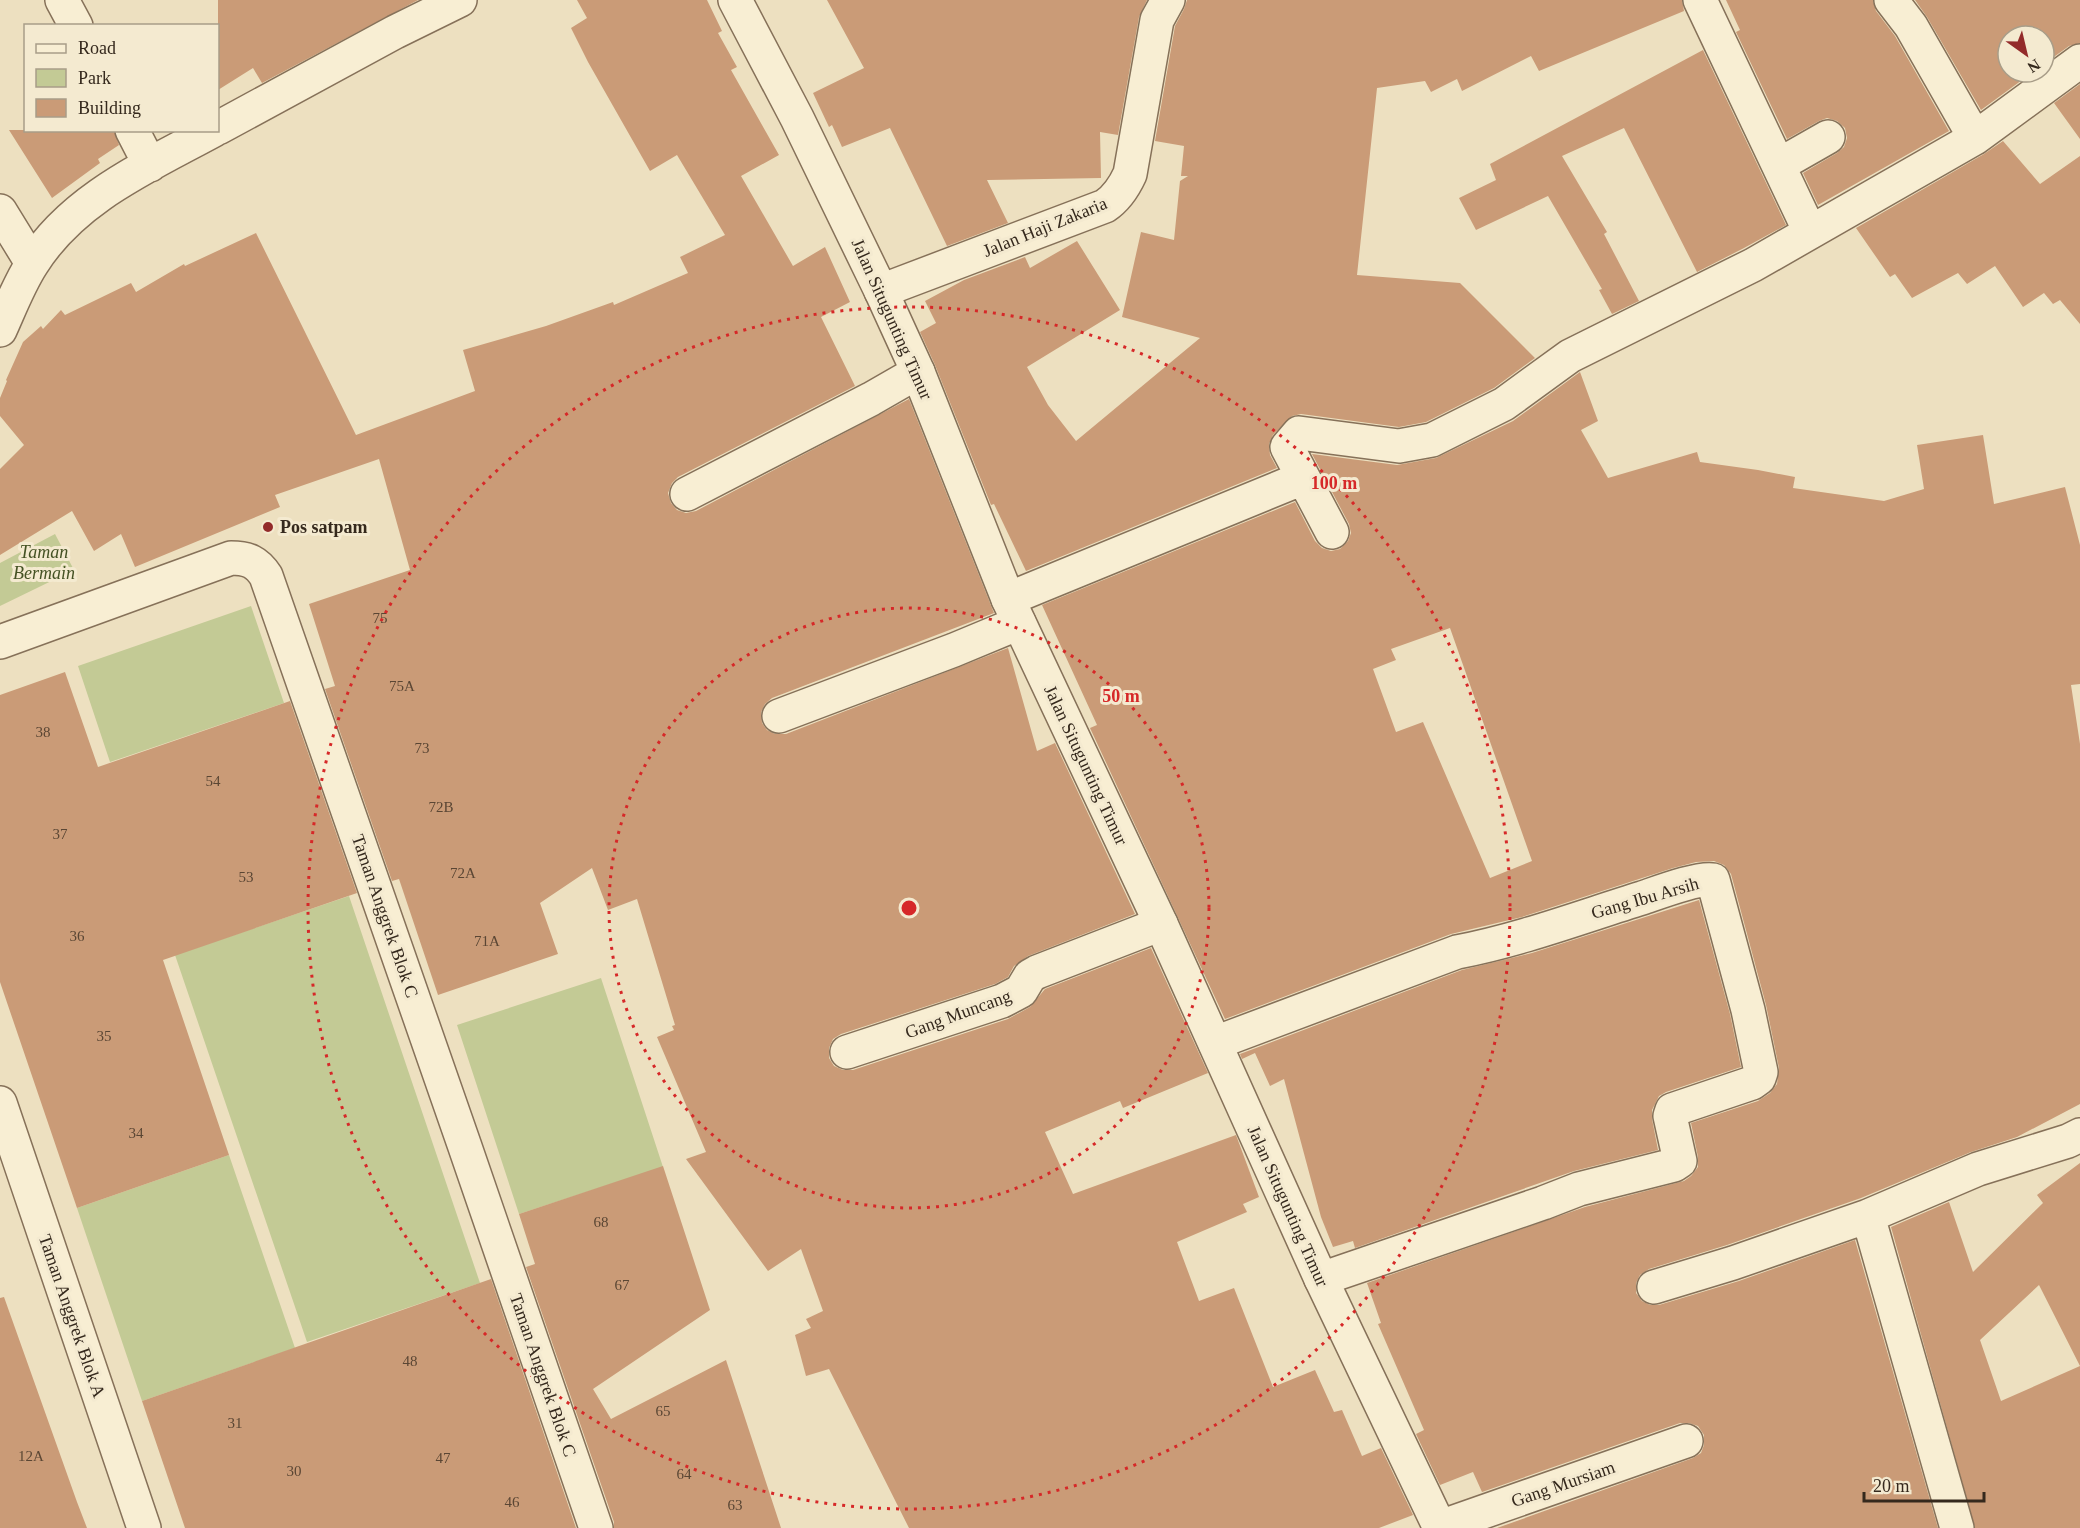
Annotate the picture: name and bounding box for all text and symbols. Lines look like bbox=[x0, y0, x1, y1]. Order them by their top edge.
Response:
legend bbox=[24, 24, 219, 132]
north arrow bbox=[1996, 24, 2056, 84]
text: Road bbox=[78, 38, 116, 58]
text: N bbox=[2024, 56, 2044, 77]
text: Park bbox=[78, 68, 111, 88]
text: Building bbox=[78, 98, 141, 118]
street label: Jalan Haji Zakaria bbox=[980, 193, 1110, 261]
street label: Jalan Situgunting Timur bbox=[847, 235, 937, 403]
text: 100 m bbox=[1311, 473, 1357, 493]
place label: Pos satpam bbox=[280, 517, 368, 537]
marker: Pos satpam bbox=[261, 520, 275, 534]
park label: Taman Bermain bbox=[13, 542, 75, 583]
house number: 75 bbox=[373, 610, 388, 626]
house number: 75A bbox=[389, 678, 415, 694]
street label: Jalan Situgunting Timur bbox=[1040, 682, 1132, 848]
text: 50 m bbox=[1102, 686, 1140, 706]
house number: 38 bbox=[36, 724, 51, 740]
house number: 73 bbox=[415, 740, 430, 756]
house number: 54 bbox=[206, 773, 221, 789]
house number: 72B bbox=[428, 799, 454, 815]
house number: 37 bbox=[53, 826, 68, 842]
street label: Taman Anggrek Blok C bbox=[348, 832, 422, 1000]
house number: 72A bbox=[450, 865, 476, 881]
house number: 53 bbox=[239, 869, 254, 885]
street label: Gang Ibu Arsih bbox=[1589, 873, 1701, 923]
centre of rings bbox=[899, 898, 919, 918]
house number: 36 bbox=[70, 928, 85, 944]
house number: 71A bbox=[474, 933, 500, 949]
street label: Gang Muncang bbox=[902, 986, 1014, 1042]
house number: 35 bbox=[97, 1028, 112, 1044]
street label: Jalan Situgunting Timur bbox=[1243, 1122, 1333, 1290]
house number: 34 bbox=[129, 1125, 144, 1141]
house number: 68 bbox=[594, 1214, 609, 1230]
street label: Taman Anggrek Blok A bbox=[35, 1232, 109, 1400]
house number: 67 bbox=[615, 1277, 630, 1293]
street label: Taman Anggrek Blok C bbox=[506, 1291, 580, 1459]
house number: 48 bbox=[403, 1353, 418, 1369]
house number: 65 bbox=[656, 1403, 671, 1419]
house number: 31 bbox=[228, 1415, 243, 1431]
house number: 12A bbox=[18, 1448, 44, 1464]
house number: 47 bbox=[436, 1450, 451, 1466]
street label: Gang Mursiam bbox=[1508, 1457, 1618, 1511]
house number: 30 bbox=[287, 1463, 302, 1479]
scale bar bbox=[1864, 1465, 1984, 1503]
house number: 64 bbox=[677, 1466, 692, 1482]
text: 20 m bbox=[1873, 1476, 1910, 1496]
house number: 46 bbox=[505, 1494, 520, 1510]
house number: 63 bbox=[728, 1497, 743, 1513]

